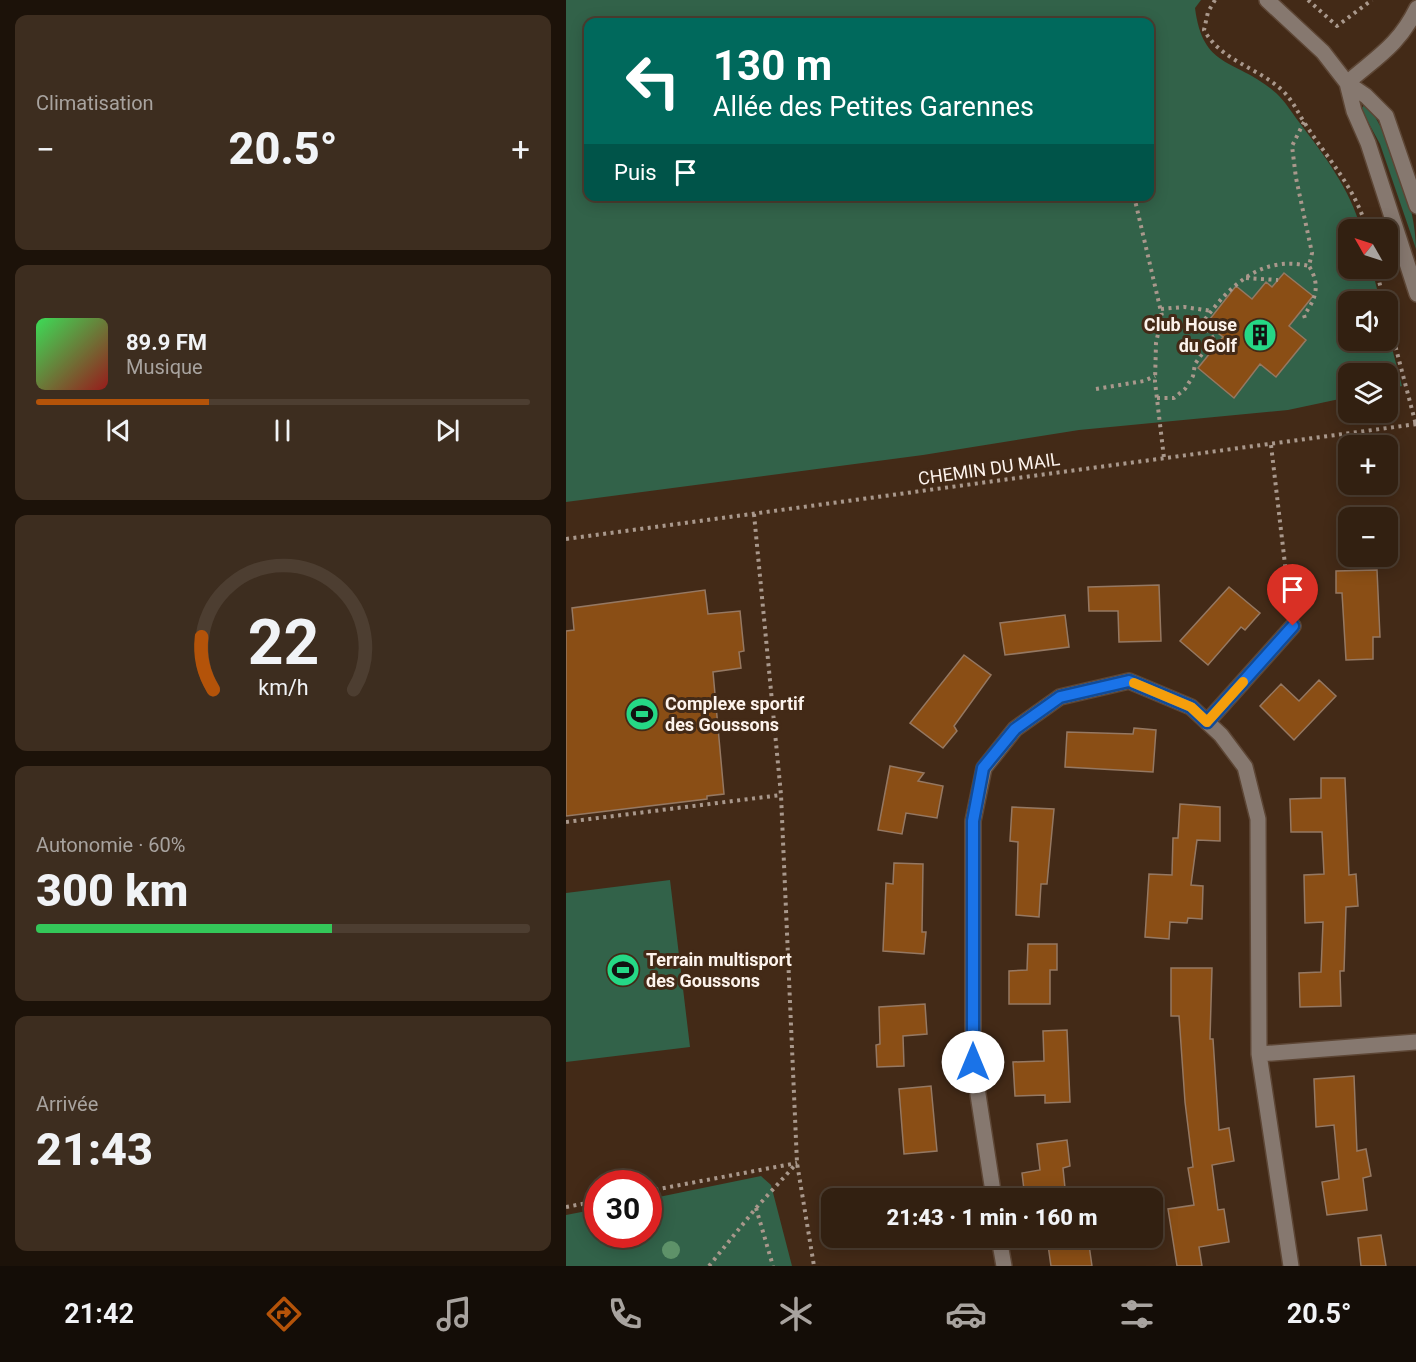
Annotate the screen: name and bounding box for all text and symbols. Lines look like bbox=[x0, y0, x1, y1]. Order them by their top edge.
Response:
text: 130 m bbox=[713, 41, 832, 90]
icon: left bbox=[614, 42, 692, 120]
text: Climatisation bbox=[36, 91, 154, 115]
text: Allée des Petites Garennes bbox=[713, 91, 1034, 123]
text: 20.5° bbox=[229, 122, 338, 175]
text: − bbox=[36, 130, 55, 169]
text: + bbox=[511, 130, 530, 169]
icon: arrive bbox=[669, 156, 702, 189]
text: Puis bbox=[614, 160, 657, 185]
north arrow bbox=[1338, 219, 1398, 279]
map controls bbox=[1338, 219, 1398, 567]
button: sound bbox=[1338, 291, 1398, 351]
place label: Club House du Golf bbox=[1144, 314, 1238, 356]
building icon: Club House du Golf bbox=[1242, 317, 1278, 353]
text: 89.9 FM bbox=[126, 330, 207, 355]
text: Musique bbox=[126, 355, 203, 379]
button: layers bbox=[1338, 363, 1398, 423]
icon: previous bbox=[102, 414, 135, 447]
icon: pause bbox=[266, 414, 299, 447]
icon: next bbox=[431, 414, 464, 447]
button: + bbox=[1338, 435, 1398, 495]
street label: CHEMIN DU MAIL bbox=[917, 448, 1061, 489]
button: − bbox=[1338, 507, 1398, 567]
pin bbox=[1267, 564, 1318, 626]
icon: arrive bbox=[1276, 573, 1309, 606]
text: 22 bbox=[247, 606, 319, 679]
text: km/h bbox=[258, 675, 308, 700]
place label: Complexe sportif des Goussons bbox=[665, 693, 805, 735]
sports icon: Complexe sportif des Goussons bbox=[624, 696, 660, 732]
text: Autonomie · 60% bbox=[36, 833, 185, 857]
text: 300 km bbox=[36, 864, 188, 917]
place label: Terrain multisport des Goussons bbox=[646, 949, 792, 991]
sports icon: Terrain multisport des Goussons bbox=[605, 952, 641, 988]
position arrow bbox=[941, 1030, 1005, 1094]
text: Arrivée bbox=[36, 1092, 98, 1116]
text: 21:43 bbox=[36, 1123, 153, 1176]
speed limit sign: 30 bbox=[584, 1170, 662, 1248]
text: 21:43 · 1 min · 160 m bbox=[887, 1205, 1097, 1230]
icon: directions bbox=[263, 1293, 305, 1335]
icon: music bbox=[433, 1293, 475, 1335]
icon: phone bbox=[604, 1293, 646, 1335]
icon: climate bbox=[775, 1293, 817, 1335]
icon: car bbox=[945, 1293, 987, 1335]
icon: filters bbox=[1116, 1293, 1158, 1335]
text: 21:42 bbox=[64, 1298, 134, 1330]
text: 20.5° bbox=[1287, 1298, 1352, 1330]

